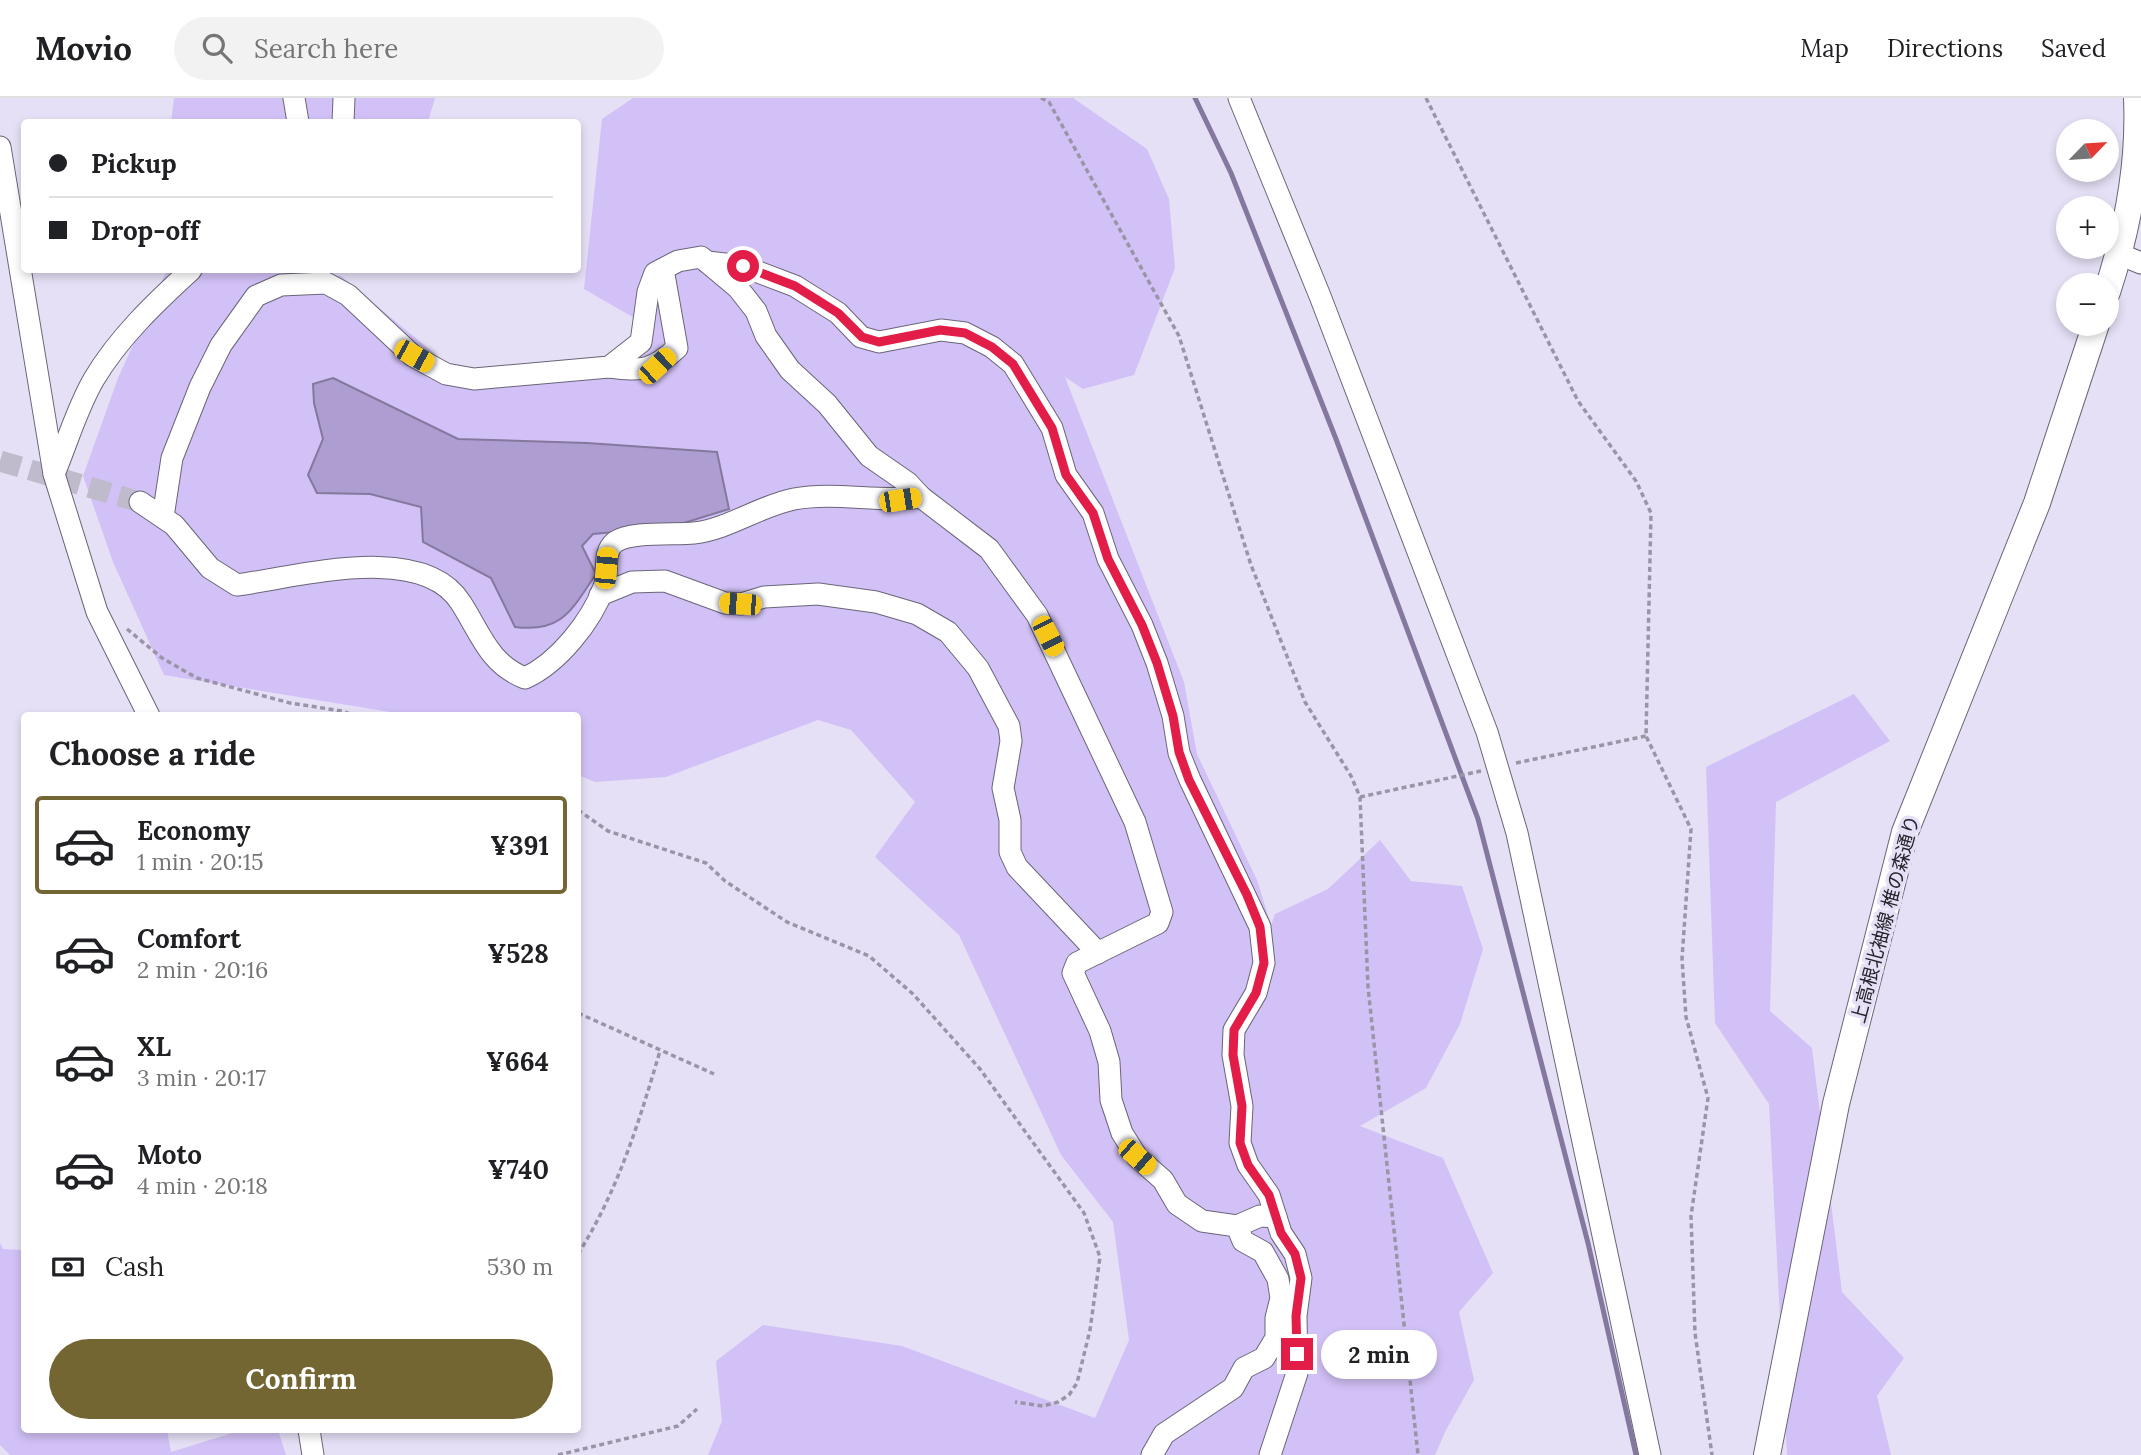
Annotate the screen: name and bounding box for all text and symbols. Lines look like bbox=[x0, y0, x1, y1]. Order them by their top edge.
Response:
search box bbox=[174, 17, 664, 80]
text: Movio bbox=[35, 27, 132, 69]
icon: search bbox=[198, 29, 236, 67]
text: Search here bbox=[254, 32, 398, 65]
text: Map bbox=[1800, 33, 1849, 64]
text: Directions bbox=[1887, 33, 2003, 64]
text: Saved bbox=[2041, 33, 2106, 64]
north arrow bbox=[2056, 119, 2119, 182]
map controls bbox=[2056, 119, 2119, 336]
text: Pickup bbox=[91, 147, 177, 180]
button: + bbox=[2056, 196, 2119, 259]
text: Drop-off bbox=[91, 214, 199, 247]
route start bbox=[727, 250, 759, 282]
button: − bbox=[2056, 273, 2119, 336]
car bbox=[391, 337, 438, 375]
car bbox=[635, 344, 680, 388]
car bbox=[878, 486, 923, 514]
car bbox=[594, 546, 619, 590]
car bbox=[719, 592, 762, 616]
car bbox=[1030, 613, 1067, 659]
text: Choose a ride bbox=[49, 733, 256, 774]
street label: 上高根北袖線 椎の森通り bbox=[1846, 813, 1924, 1025]
icon: car bbox=[53, 814, 116, 877]
text: Economy bbox=[137, 814, 250, 847]
text: ¥391 bbox=[490, 829, 549, 862]
text: 1 min · 20:15 bbox=[137, 847, 264, 876]
icon: car bbox=[53, 922, 116, 985]
text: Comfort bbox=[137, 922, 241, 955]
text: ¥528 bbox=[487, 937, 549, 970]
text: 2 min · 20:16 bbox=[137, 955, 268, 984]
icon: car bbox=[53, 1030, 116, 1093]
text: XL bbox=[137, 1030, 171, 1063]
text: ¥664 bbox=[486, 1045, 549, 1078]
text: 3 min · 20:17 bbox=[137, 1063, 266, 1092]
car bbox=[1115, 1135, 1160, 1179]
icon: car bbox=[53, 1138, 116, 1201]
text: Moto bbox=[137, 1138, 202, 1171]
text: ¥740 bbox=[488, 1153, 549, 1186]
text: 4 min · 20:18 bbox=[137, 1171, 268, 1200]
icon: cash bbox=[49, 1248, 87, 1286]
text: Cash bbox=[105, 1250, 164, 1283]
text: 530 m bbox=[487, 1252, 553, 1281]
callout: 2 min bbox=[1322, 1330, 1437, 1378]
route end bbox=[1281, 1338, 1313, 1370]
button: Confirm bbox=[49, 1339, 553, 1419]
text: 2 min bbox=[1348, 1340, 1410, 1369]

